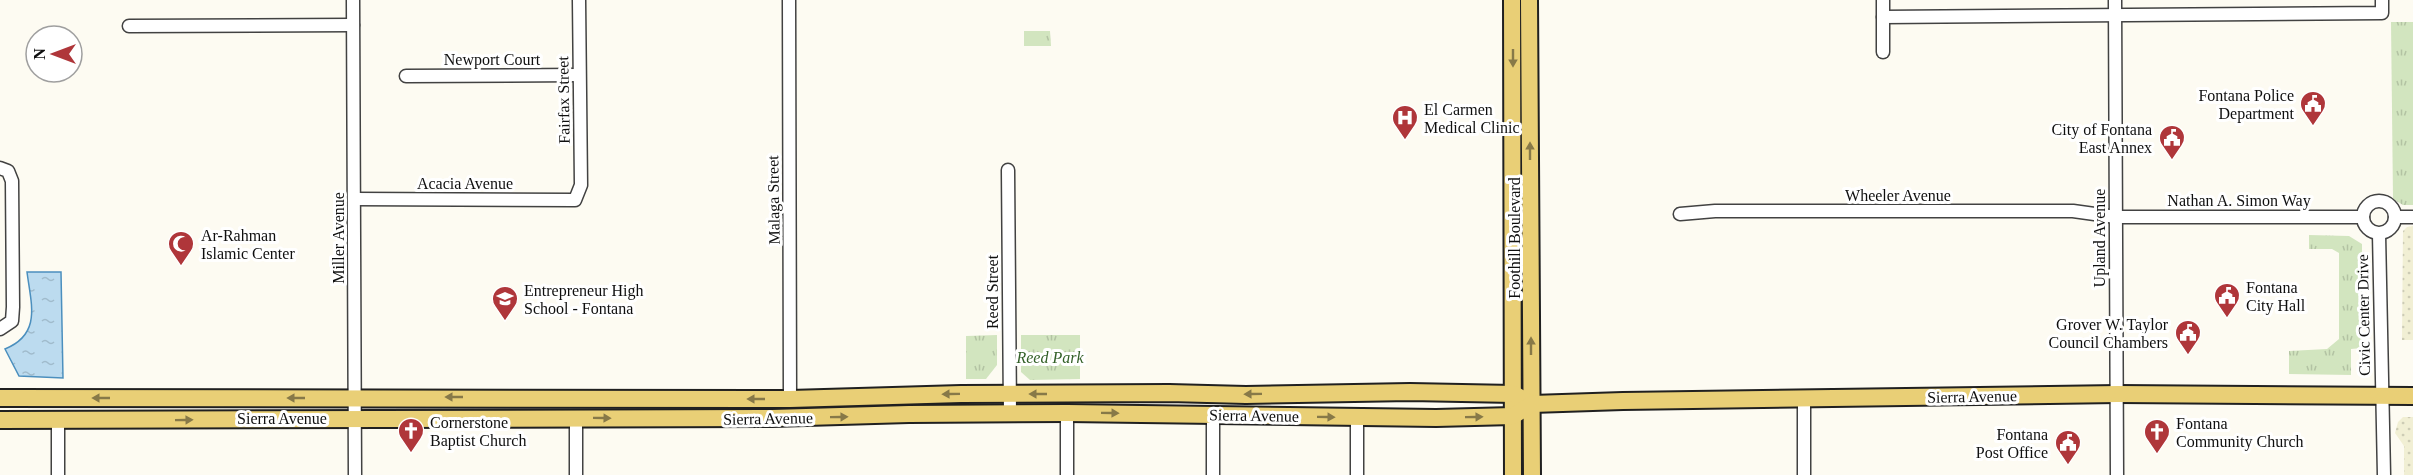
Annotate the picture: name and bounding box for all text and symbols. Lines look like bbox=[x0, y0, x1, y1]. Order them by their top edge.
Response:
north arrow bbox=[24, 24, 84, 84]
text: N bbox=[31, 48, 48, 60]
one-way arrow bbox=[1508, 49, 1518, 68]
street label: Newport Court bbox=[444, 51, 541, 69]
street label: Fairfax Street bbox=[554, 56, 573, 144]
place label: Fontana Police Department bbox=[2198, 87, 2295, 123]
public building icon: Fontana Police Department bbox=[2298, 89, 2328, 127]
place label: El Carmen Medical Clinic bbox=[1424, 101, 1520, 136]
hospital icon: El Carmen Medical Clinic bbox=[1390, 103, 1420, 141]
place label: City of Fontana East Annex bbox=[2052, 121, 2152, 156]
public building icon: City of Fontana East Annex bbox=[2157, 123, 2187, 161]
one-way arrow bbox=[1525, 141, 1535, 160]
street label: Malaga Street bbox=[764, 155, 784, 245]
street label: Acacia Avenue bbox=[417, 175, 513, 192]
street label: Foothill Boulevard bbox=[1506, 177, 1523, 299]
street label: Wheeler Avenue bbox=[1845, 187, 1951, 204]
street label: Upland Avenue bbox=[2091, 189, 2109, 287]
street label: Miller Avenue bbox=[330, 192, 347, 284]
street label: Nathan A. Simon Way bbox=[2167, 192, 2311, 210]
place label: Ar-Rahman Islamic Center bbox=[201, 227, 295, 262]
mosque icon: Ar-Rahman Islamic Center bbox=[166, 229, 196, 267]
street label: Reed Street bbox=[984, 254, 1001, 329]
street label: Civic Center Drive bbox=[2354, 254, 2373, 376]
place label: Fontana City Hall bbox=[2246, 279, 2306, 315]
public building icon: Fontana City Hall bbox=[2212, 281, 2242, 319]
place label: Entrepreneur High School - Fontana bbox=[524, 282, 644, 317]
school or university icon: Entrepreneur High School - Fontana bbox=[490, 284, 520, 322]
place label: Grover W. Taylor Council Chambers bbox=[2048, 316, 2169, 351]
public building icon: Grover W. Taylor Council Chambers bbox=[2173, 318, 2203, 356]
one-way arrow bbox=[1526, 336, 1536, 355]
park label: Reed Park bbox=[1015, 349, 1084, 366]
street label: Sierra Avenue bbox=[1927, 387, 2017, 406]
one-way arrow bbox=[941, 389, 960, 399]
one-way arrow bbox=[1029, 389, 1048, 399]
one-way arrow bbox=[1244, 389, 1263, 399]
one-way arrow bbox=[444, 392, 463, 402]
one-way arrow bbox=[91, 393, 110, 403]
one-way arrow bbox=[286, 393, 305, 403]
one-way arrow bbox=[747, 394, 766, 404]
street label: Sierra Avenue bbox=[1209, 406, 1299, 425]
one-way arrow bbox=[1101, 408, 1120, 418]
street label: Sierra Avenue bbox=[723, 409, 813, 428]
street label: Sierra Avenue bbox=[237, 410, 327, 427]
one-way arrow bbox=[829, 412, 848, 422]
one-way arrow bbox=[1317, 412, 1336, 422]
one-way arrow bbox=[1465, 412, 1484, 422]
one-way arrow bbox=[592, 413, 611, 423]
place label: Cornerstone Baptist Church bbox=[430, 414, 526, 450]
one-way arrow bbox=[175, 415, 194, 424]
place label: Fontana Community Church bbox=[2176, 415, 2304, 451]
church icon: Cornerstone Baptist Church bbox=[396, 416, 426, 454]
church icon: Fontana Community Church bbox=[2142, 417, 2172, 455]
place label: Fontana Post Office bbox=[1976, 426, 2048, 461]
public building icon: Fontana Post Office bbox=[2053, 428, 2083, 466]

